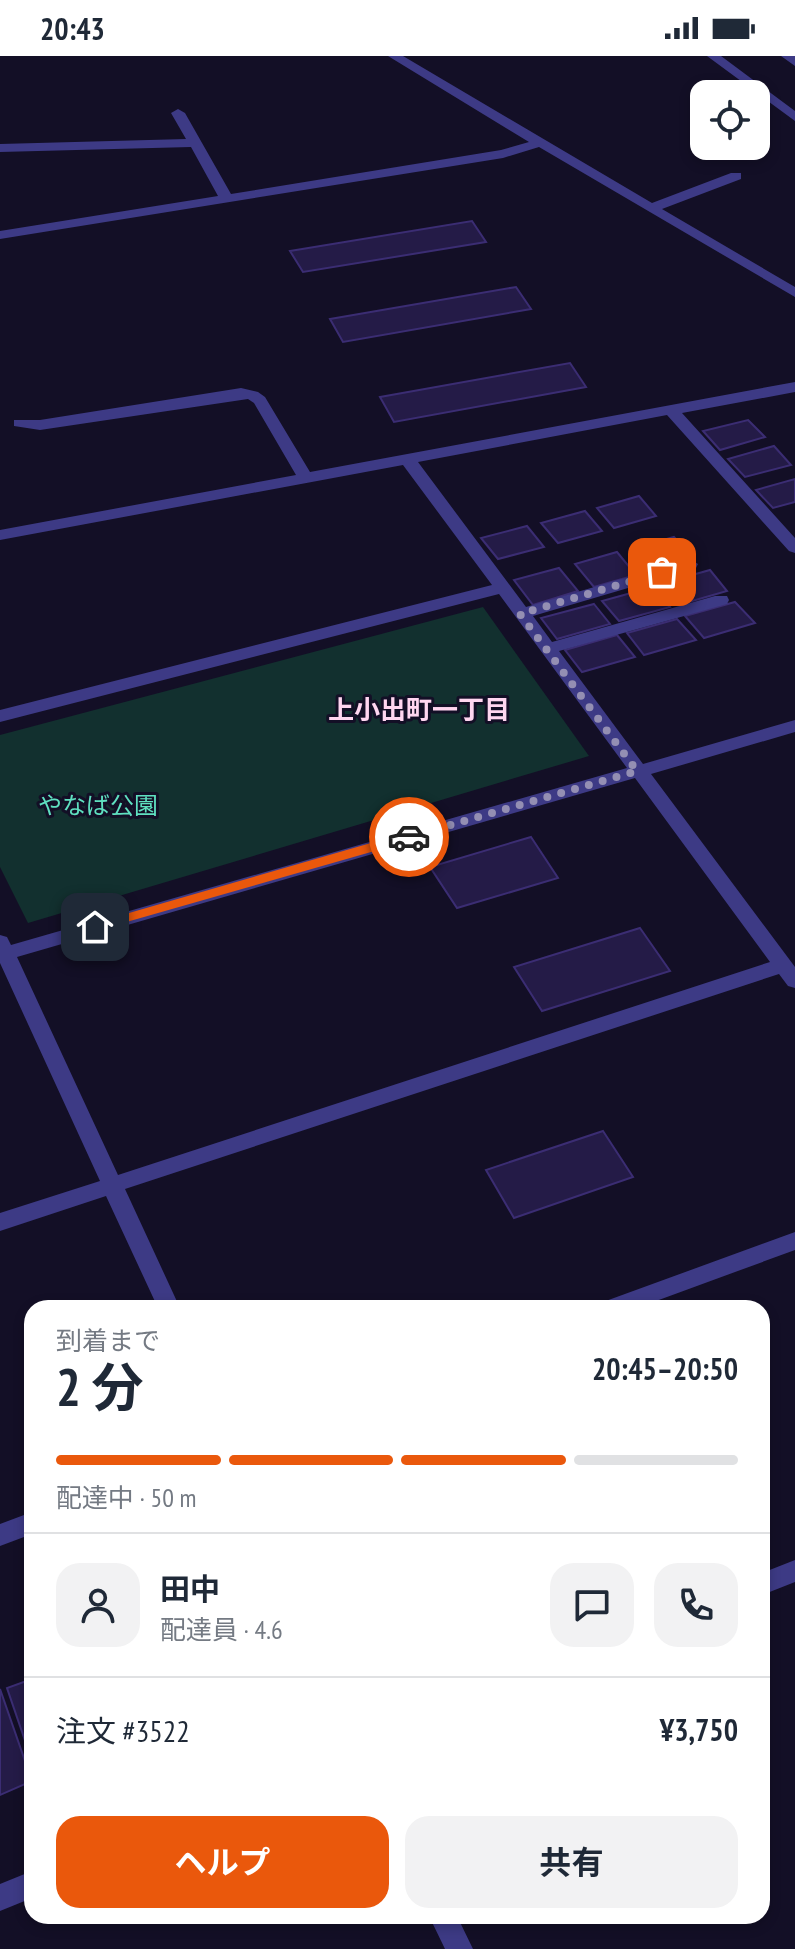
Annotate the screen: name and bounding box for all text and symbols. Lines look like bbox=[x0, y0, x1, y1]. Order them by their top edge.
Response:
text: 20:43 bbox=[40, 9, 105, 48]
map controls bbox=[690, 80, 770, 160]
button: locate bbox=[690, 80, 770, 160]
pin bbox=[628, 538, 696, 606]
icon: bag bbox=[640, 550, 684, 594]
district label: 上小出町一丁目 bbox=[328, 693, 510, 726]
park label: やなば公園 bbox=[38, 790, 158, 821]
courier bbox=[369, 797, 449, 877]
icon: car bbox=[387, 815, 431, 859]
pin bbox=[61, 893, 129, 961]
icon: home bbox=[73, 905, 117, 949]
text: 到着まで bbox=[56, 1324, 160, 1357]
text: 20:45–20:50 bbox=[592, 1349, 738, 1388]
text: 2 分 bbox=[56, 1353, 144, 1420]
text: 配達中 · 50 m bbox=[56, 1481, 196, 1514]
button: person bbox=[56, 1563, 140, 1647]
button: chat bbox=[550, 1563, 634, 1647]
button: phone bbox=[654, 1563, 738, 1647]
text: 田中 bbox=[160, 1569, 220, 1608]
text: 配達員 · 4.6 bbox=[160, 1613, 283, 1646]
text: ¥3,750 bbox=[660, 1710, 738, 1749]
text: 注文 #3522 bbox=[56, 1711, 190, 1750]
button: ヘルプ bbox=[56, 1816, 389, 1908]
button: 共有 bbox=[405, 1816, 738, 1908]

